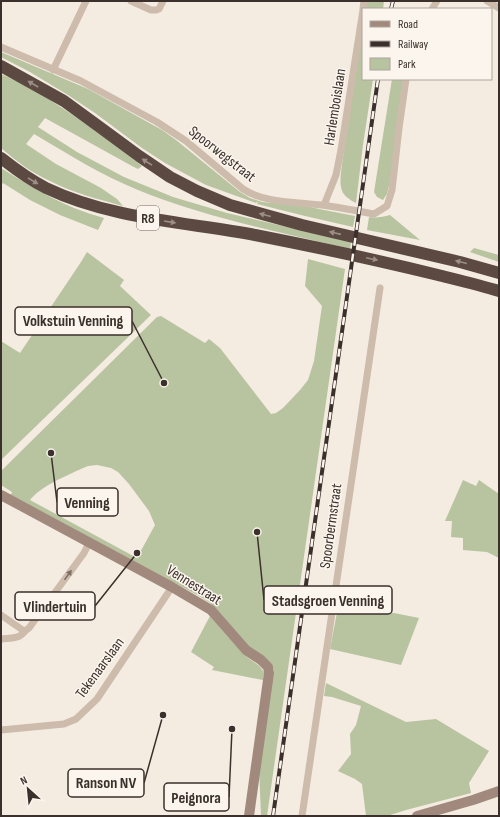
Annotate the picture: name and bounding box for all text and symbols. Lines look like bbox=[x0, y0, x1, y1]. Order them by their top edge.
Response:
legend bbox=[362, 8, 492, 80]
text: Road bbox=[398, 17, 418, 32]
text: Railway bbox=[398, 37, 429, 52]
text: Park bbox=[398, 57, 416, 72]
street label: Harlemboislaan bbox=[320, 67, 350, 147]
one-way arrow bbox=[27, 80, 38, 87]
street label: Spoorwegstraat bbox=[185, 122, 260, 186]
one-way arrow bbox=[141, 158, 153, 165]
one-way arrow bbox=[27, 177, 39, 184]
road number: R8 bbox=[137, 206, 159, 230]
one-way arrow bbox=[258, 212, 270, 218]
one-way arrow bbox=[164, 219, 176, 225]
one-way arrow bbox=[329, 229, 341, 235]
one-way arrow bbox=[366, 256, 378, 262]
one-way arrow bbox=[455, 259, 468, 265]
callout: Volkstuin Venning bbox=[15, 307, 132, 335]
text: Volkstuin Venning bbox=[23, 312, 124, 331]
street label: Spoorbermstraat bbox=[316, 482, 346, 570]
callout: Venning bbox=[57, 488, 118, 516]
text: Venning bbox=[64, 494, 110, 513]
street label: Vennestraat bbox=[163, 561, 225, 610]
one-way arrow bbox=[63, 570, 72, 581]
callout: Stadsgroen Venning bbox=[264, 586, 392, 614]
callout: Vlindertuin bbox=[15, 592, 95, 620]
text: Stadsgroen Venning bbox=[272, 592, 384, 611]
text: Vlindertuin bbox=[23, 598, 87, 617]
street label: Tekenaarslaan bbox=[71, 634, 129, 702]
north arrow bbox=[8, 769, 48, 809]
callout: Ranson NV bbox=[68, 769, 144, 797]
text: N bbox=[18, 773, 29, 788]
text: Ranson NV bbox=[76, 774, 136, 793]
callout: Peignora bbox=[164, 783, 229, 811]
text: Peignora bbox=[171, 789, 221, 808]

